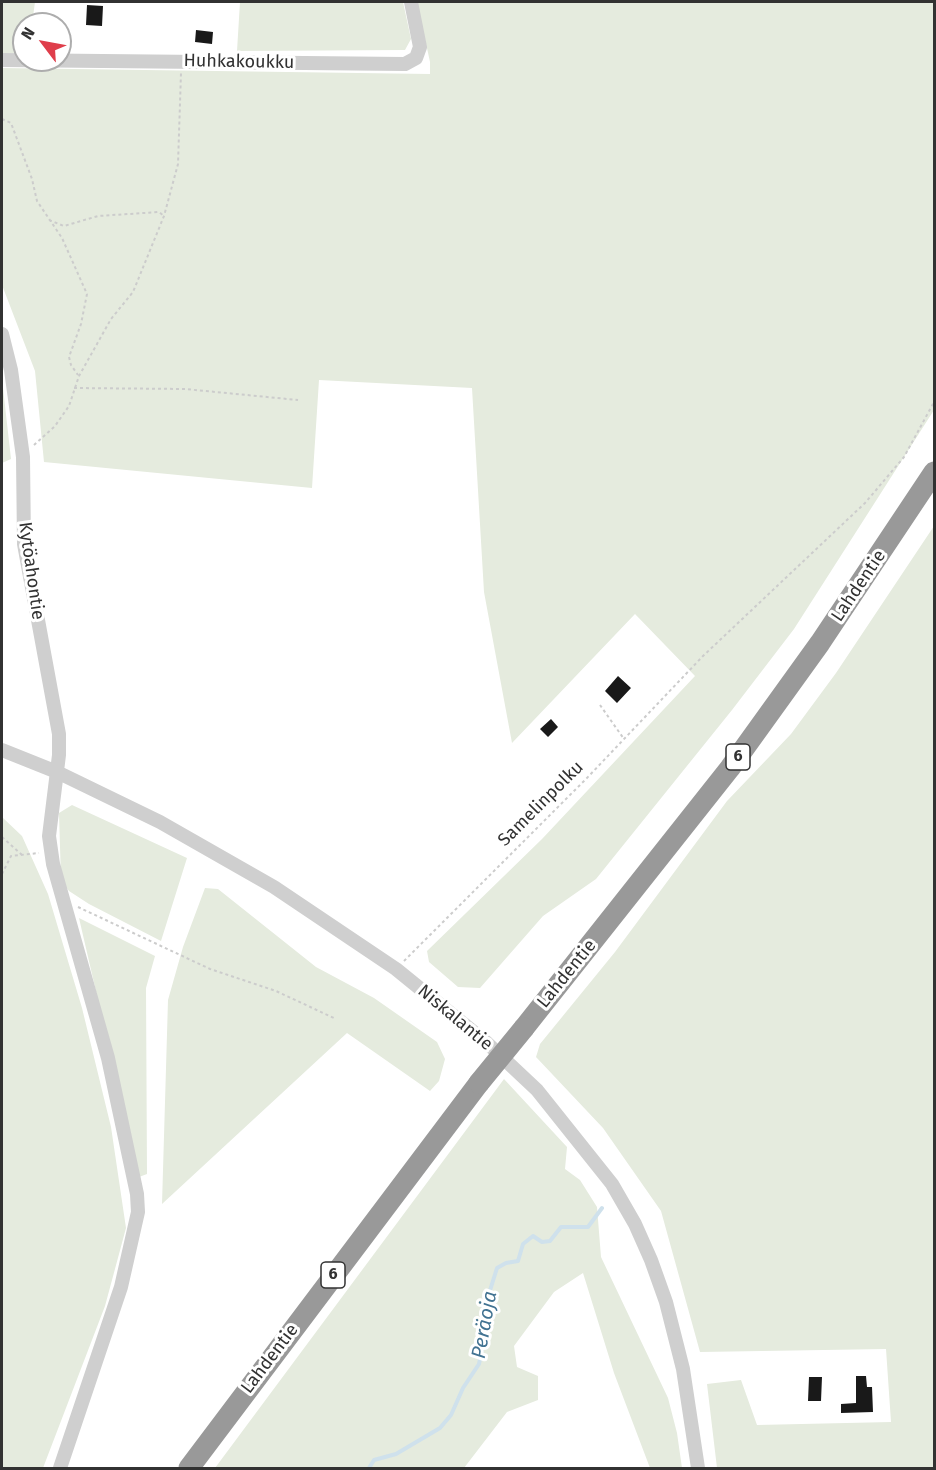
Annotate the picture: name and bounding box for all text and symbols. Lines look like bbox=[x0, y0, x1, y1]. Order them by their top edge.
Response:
north arrow bbox=[12, 12, 72, 72]
text: N bbox=[17, 24, 39, 43]
street label: Huhkakoukku bbox=[183, 50, 295, 74]
street label: Kytöahontie bbox=[13, 521, 49, 621]
street label: Lahdentie bbox=[827, 546, 891, 626]
road number: 6 bbox=[726, 744, 750, 770]
street label: Samelinpolku bbox=[494, 757, 588, 851]
street label: Lahdentie bbox=[533, 935, 601, 1013]
street label: Niskalantie bbox=[413, 980, 497, 1056]
road number: 6 bbox=[321, 1262, 345, 1288]
water label: Peräoja bbox=[467, 1289, 503, 1361]
street label: Lahdentie bbox=[237, 1320, 303, 1398]

